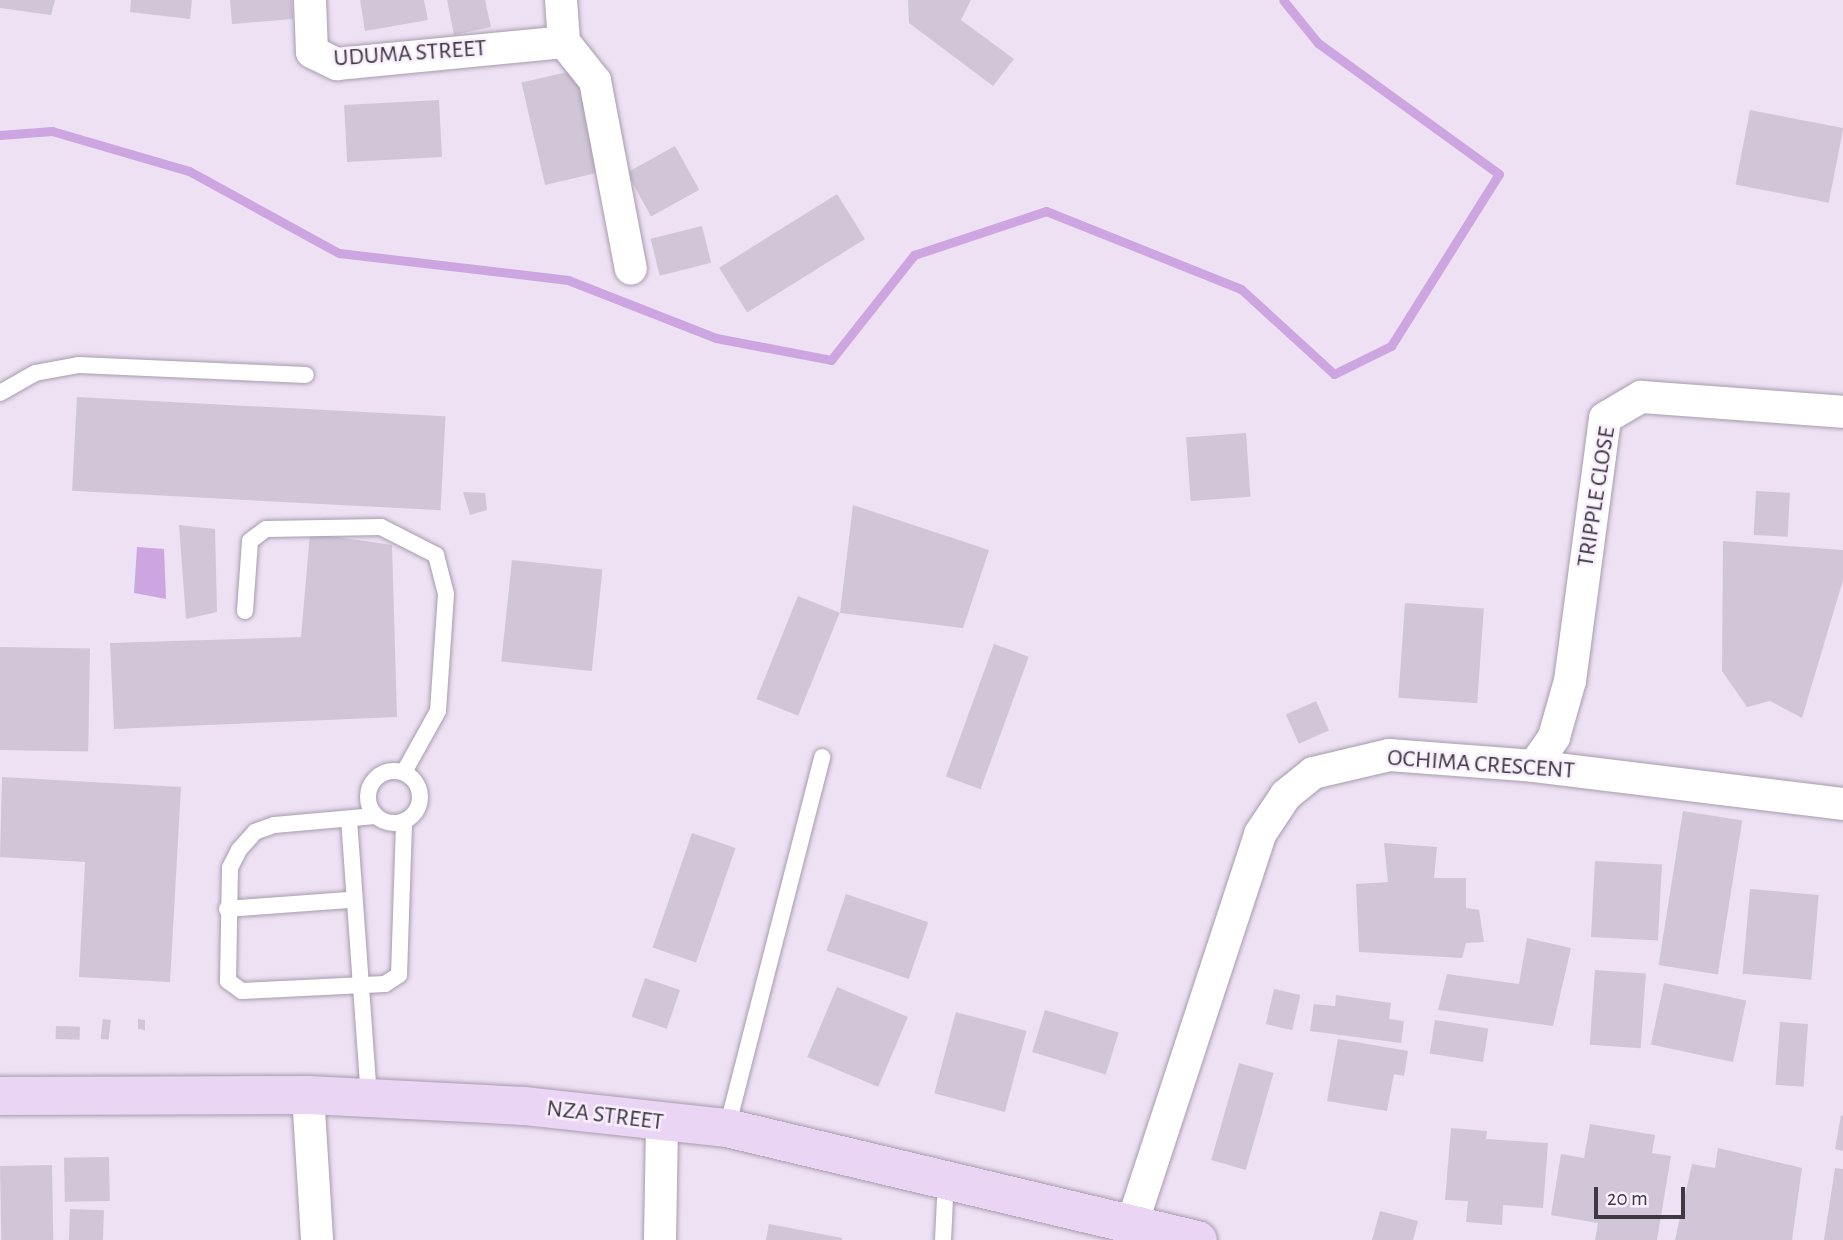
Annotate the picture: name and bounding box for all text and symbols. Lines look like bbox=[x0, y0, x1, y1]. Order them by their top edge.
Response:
street label: UDUMA STREET bbox=[333, 34, 487, 74]
street label: TRIPPLE CLOSE bbox=[1572, 425, 1622, 569]
street label: OCHIMA CRESCENT bbox=[1386, 744, 1576, 786]
street label: NZA STREET bbox=[545, 1095, 665, 1137]
scale bar bbox=[1598, 1174, 1689, 1218]
text: 20 m bbox=[1607, 1188, 1648, 1209]

